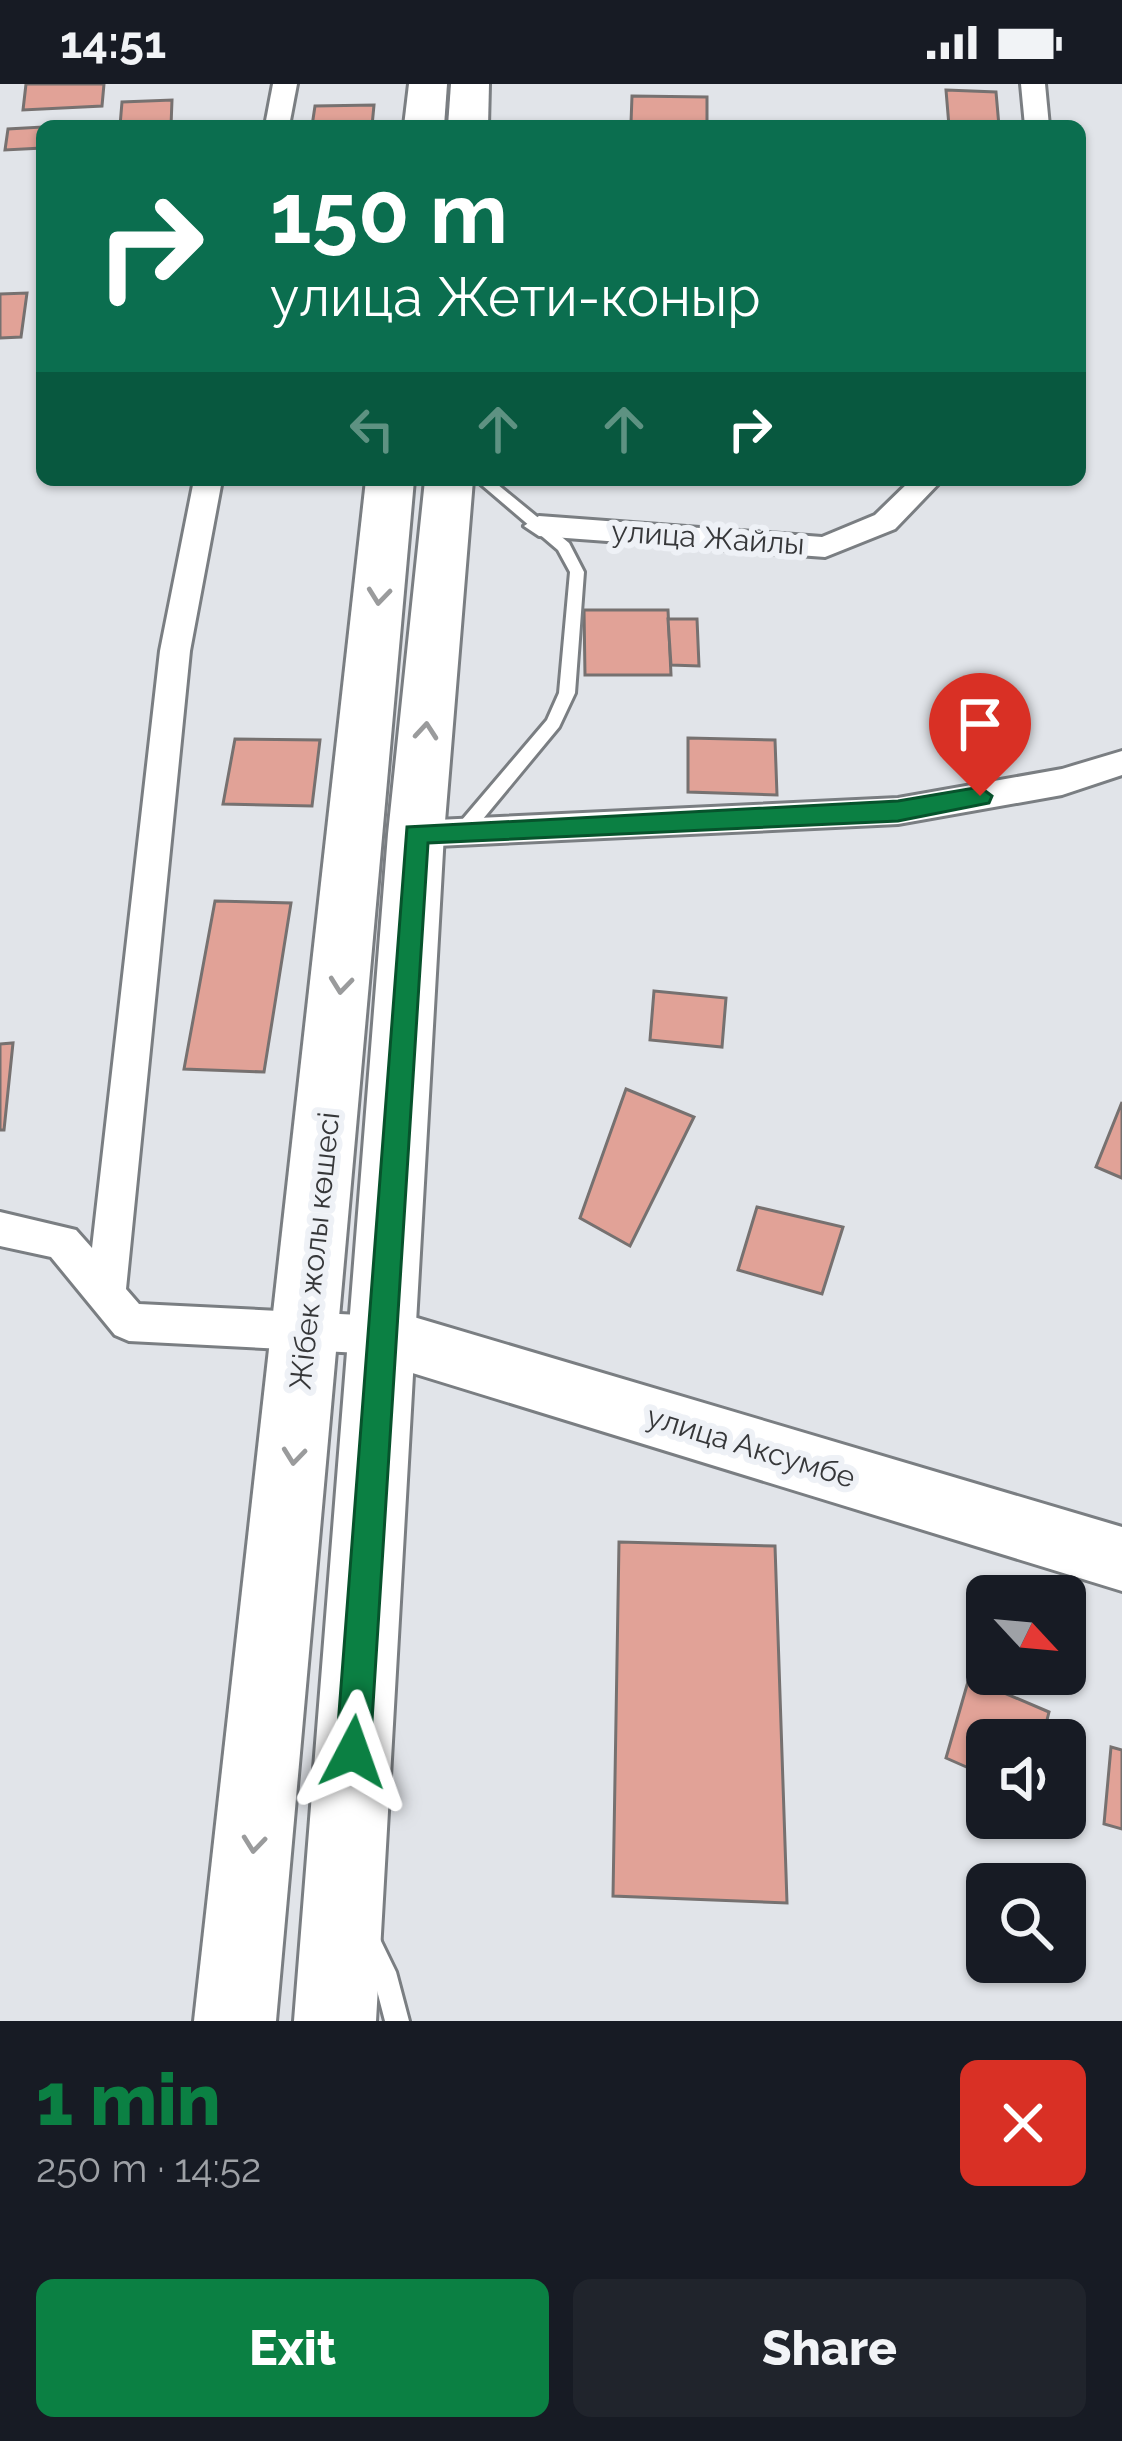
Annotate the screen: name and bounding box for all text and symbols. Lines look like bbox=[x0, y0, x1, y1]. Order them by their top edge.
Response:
text: 14:51 bbox=[60, 16, 166, 69]
text: 150 m bbox=[270, 164, 508, 263]
icon: right bbox=[72, 168, 228, 324]
text: улица Жети-коныр bbox=[270, 265, 761, 329]
icon: left bbox=[339, 396, 405, 462]
icon: ahead bbox=[465, 396, 531, 462]
icon: ahead bbox=[591, 396, 657, 462]
icon: right bbox=[717, 396, 783, 462]
street label: улица Жайлы bbox=[610, 513, 806, 562]
one-way arrow bbox=[367, 587, 392, 606]
pin bbox=[929, 673, 1031, 796]
icon: arrive bbox=[947, 691, 1013, 757]
one-way arrow bbox=[413, 721, 438, 740]
one-way arrow bbox=[329, 976, 354, 995]
street label: Жібек жолы көшесі bbox=[283, 1110, 346, 1391]
street label: улица Аксумбе bbox=[643, 1398, 860, 1495]
one-way arrow bbox=[282, 1447, 307, 1466]
north arrow bbox=[966, 1575, 1086, 1695]
map controls bbox=[966, 1575, 1086, 1983]
position arrow bbox=[290, 1689, 416, 1815]
button: sound bbox=[966, 1719, 1086, 1839]
one-way arrow bbox=[242, 1835, 267, 1854]
button: search bbox=[966, 1863, 1086, 1983]
text: 1 min bbox=[36, 2057, 221, 2142]
button: close bbox=[960, 2060, 1086, 2186]
text: 250 m · 14:52 bbox=[36, 2145, 261, 2191]
button: Exit bbox=[36, 2279, 549, 2417]
button: Share bbox=[573, 2279, 1086, 2417]

